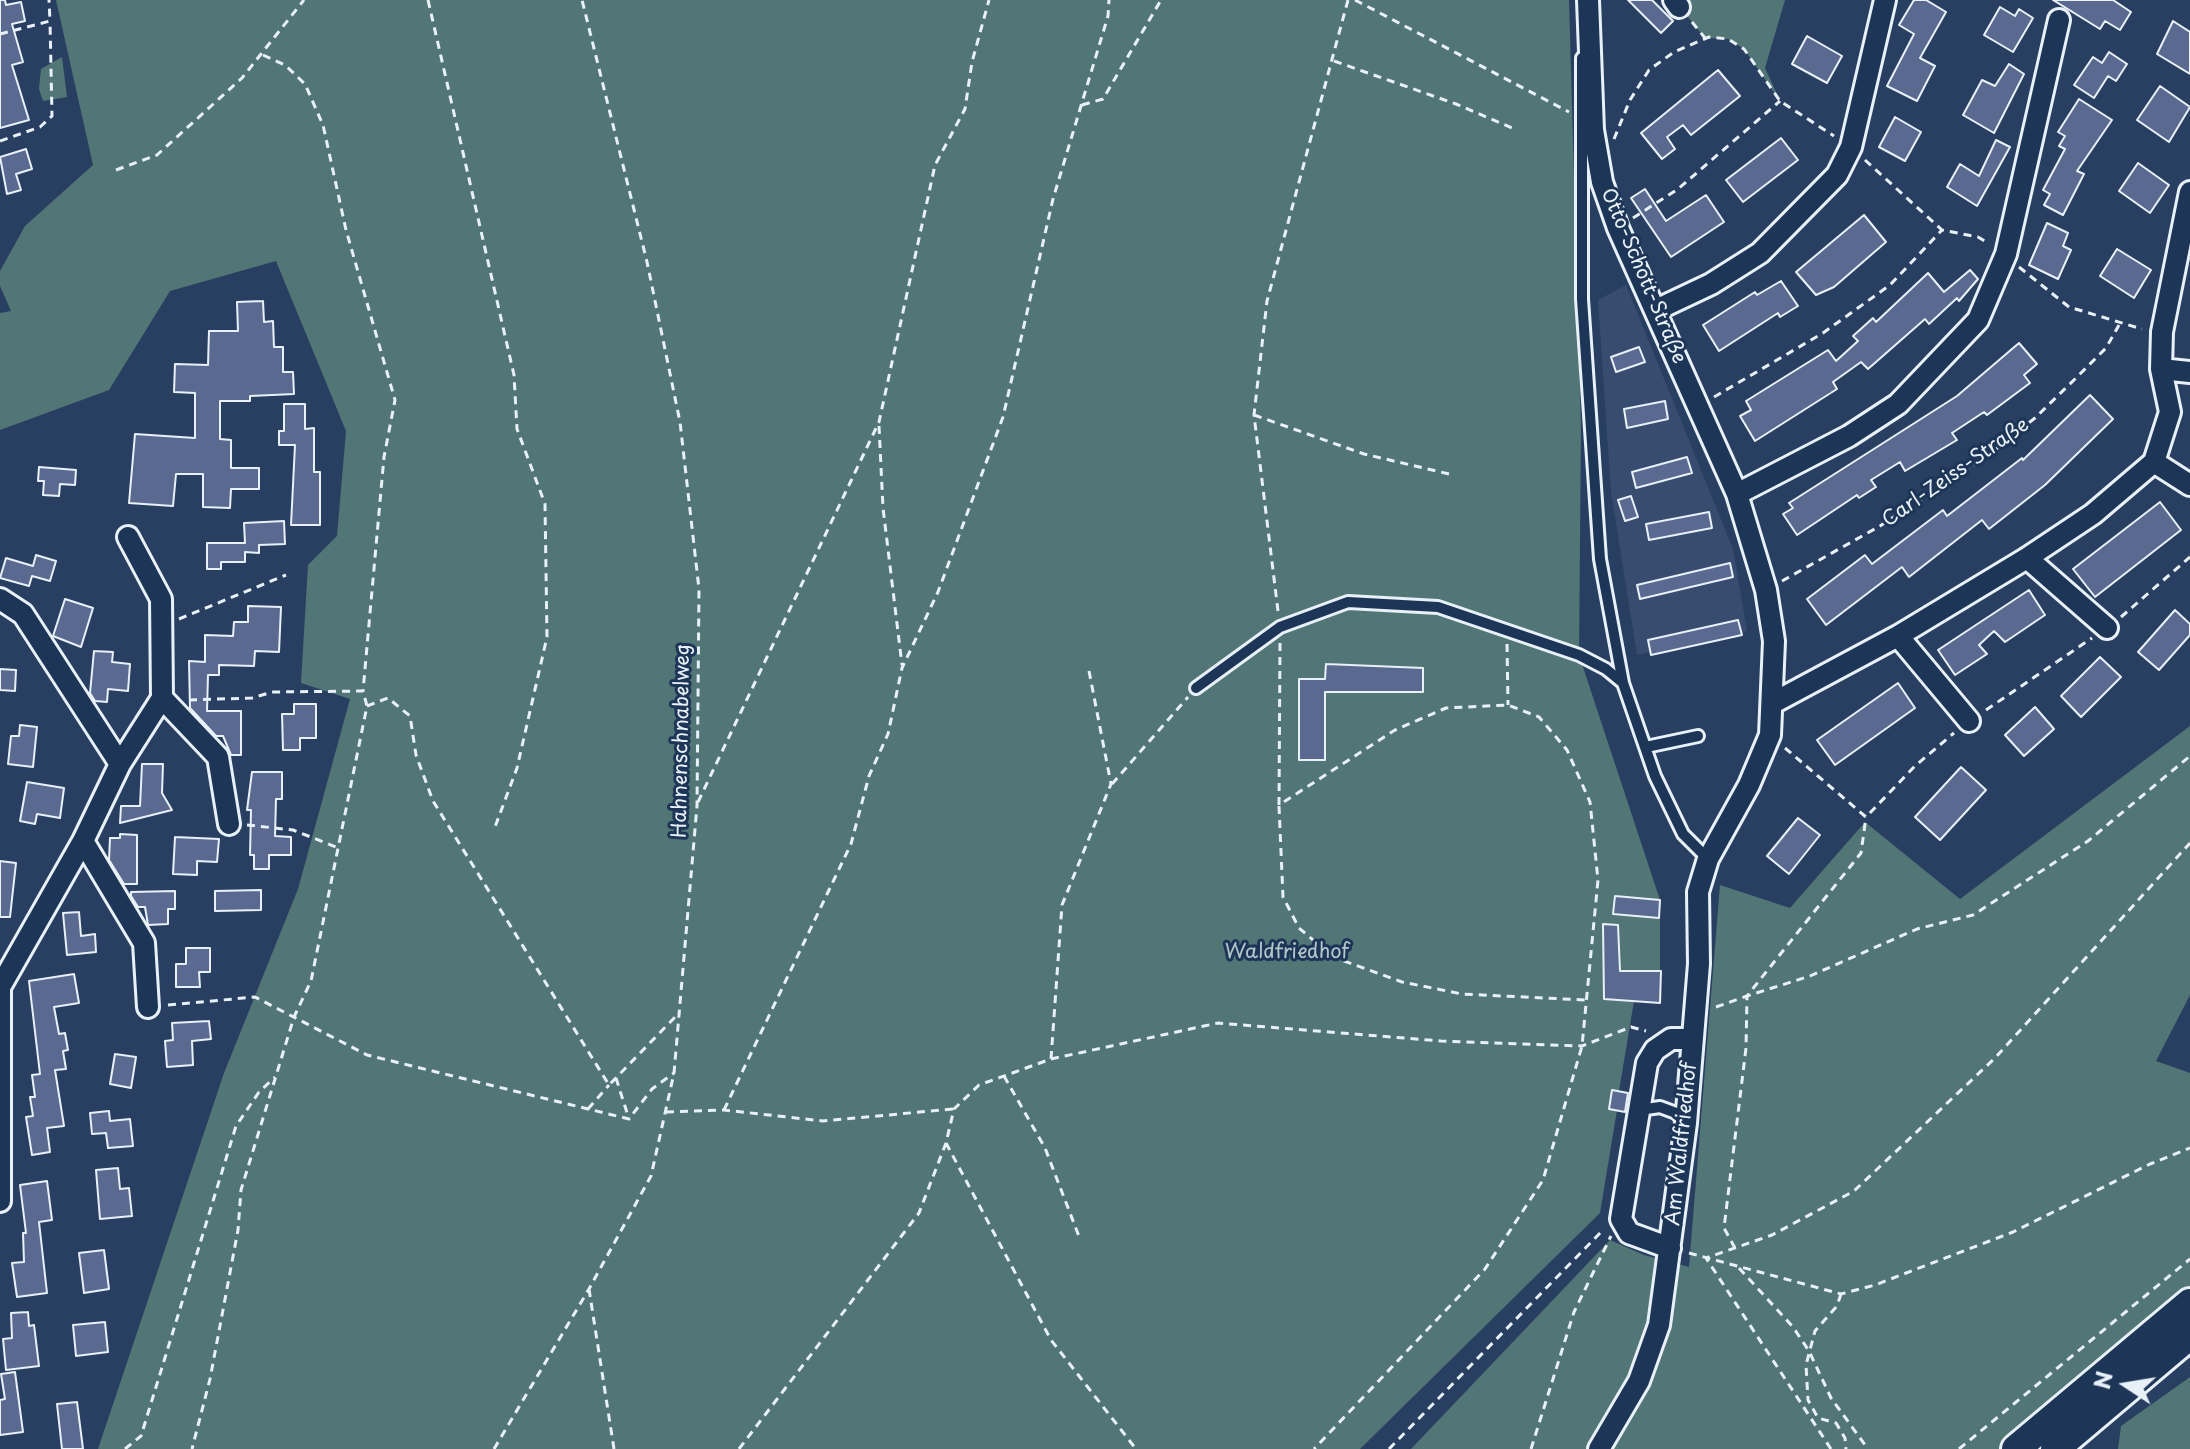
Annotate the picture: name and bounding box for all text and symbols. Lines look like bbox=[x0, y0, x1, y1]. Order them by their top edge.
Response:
street label: Otto-Schott-Straße bbox=[1595, 185, 1691, 367]
street label: Carl-Zeiss-Straße bbox=[1878, 413, 2034, 533]
street label: Hahnenschnabelweg bbox=[668, 644, 696, 838]
park label: Waldfriedhof bbox=[1225, 940, 1349, 964]
street label: Am Waldfriedhof bbox=[1661, 1061, 1703, 1227]
north arrow bbox=[2086, 1345, 2166, 1425]
text: N bbox=[2084, 1368, 2120, 1392]

